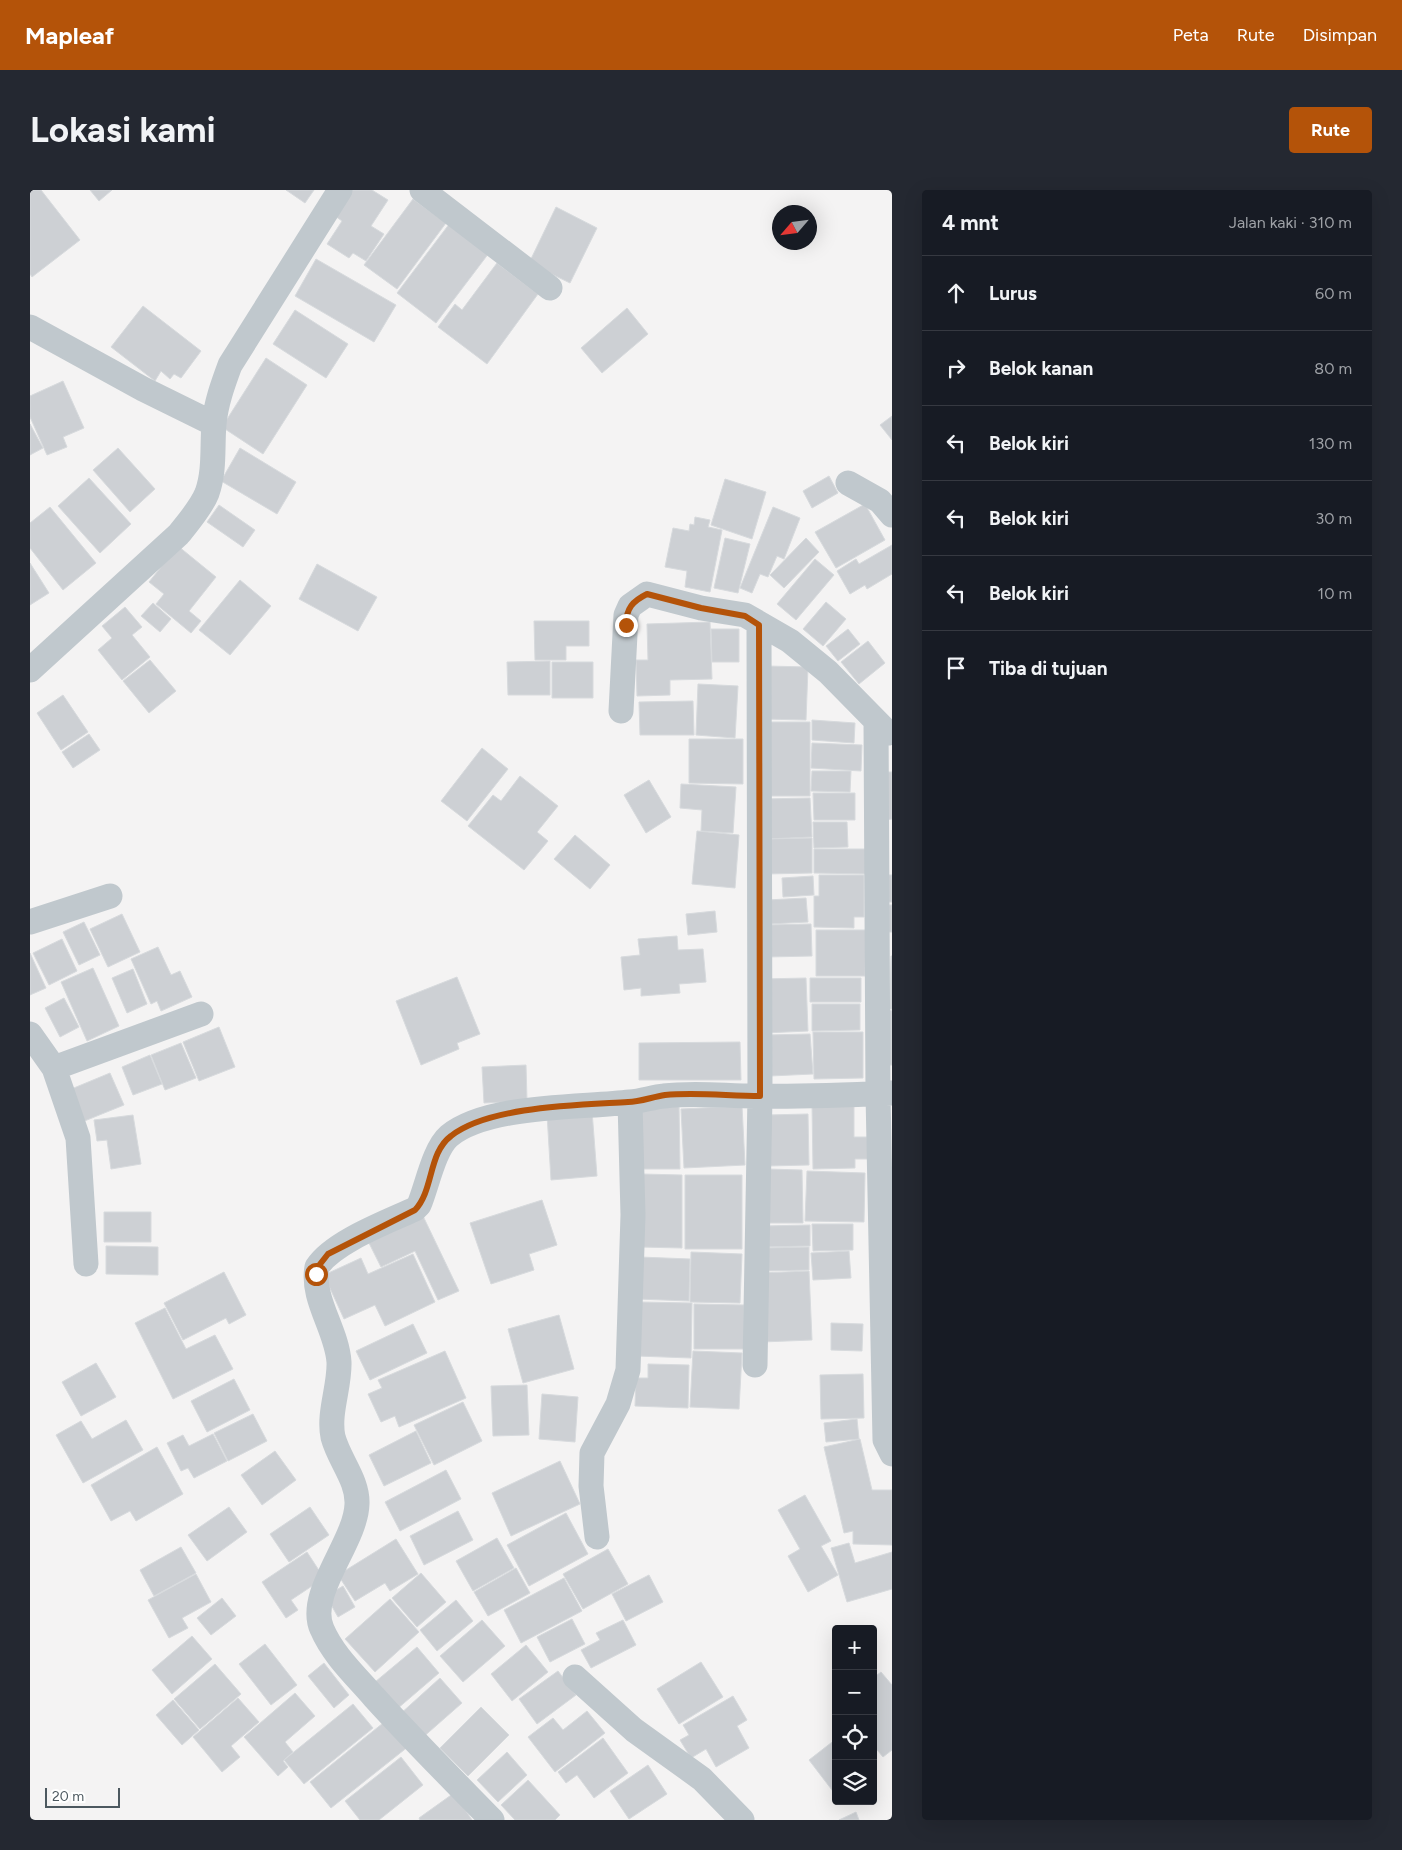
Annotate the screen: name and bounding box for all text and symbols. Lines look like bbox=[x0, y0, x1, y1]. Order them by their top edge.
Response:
text: Mapleaf bbox=[25, 21, 114, 50]
text: Peta bbox=[1173, 24, 1209, 46]
text: Rute bbox=[1237, 24, 1275, 46]
text: Disimpan bbox=[1303, 24, 1377, 46]
button: Rute bbox=[1289, 107, 1372, 153]
text: Lokasi kami bbox=[30, 109, 216, 151]
north arrow bbox=[772, 205, 817, 250]
text: 4 mnt bbox=[942, 210, 999, 235]
text: Jalan kaki · 310 m bbox=[1229, 213, 1352, 232]
icon: ahead bbox=[942, 279, 970, 307]
text: Lurus bbox=[989, 282, 1037, 305]
text: 60 m bbox=[1315, 284, 1352, 303]
icon: right bbox=[942, 354, 970, 382]
text: Belok kanan bbox=[989, 357, 1093, 380]
text: 80 m bbox=[1314, 359, 1352, 378]
icon: left bbox=[942, 429, 970, 457]
text: Belok kiri bbox=[989, 432, 1069, 455]
text: 130 m bbox=[1309, 434, 1352, 453]
icon: left bbox=[942, 504, 970, 532]
text: Belok kiri bbox=[989, 507, 1069, 530]
text: 30 m bbox=[1315, 509, 1352, 528]
icon: left bbox=[942, 579, 970, 607]
text: Belok kiri bbox=[989, 582, 1069, 605]
text: 10 m bbox=[1318, 584, 1352, 603]
route end bbox=[615, 614, 638, 637]
icon: arrive bbox=[942, 654, 970, 682]
text: Tiba di tujuan bbox=[989, 657, 1108, 680]
route start bbox=[305, 1263, 328, 1286]
map controls bbox=[832, 1625, 877, 1805]
button: + bbox=[832, 1625, 877, 1670]
button: − bbox=[832, 1670, 877, 1715]
button: locate bbox=[832, 1715, 877, 1760]
button: layers bbox=[832, 1760, 877, 1805]
scale bar bbox=[45, 1785, 120, 1808]
text: 20 m bbox=[52, 1788, 84, 1805]

